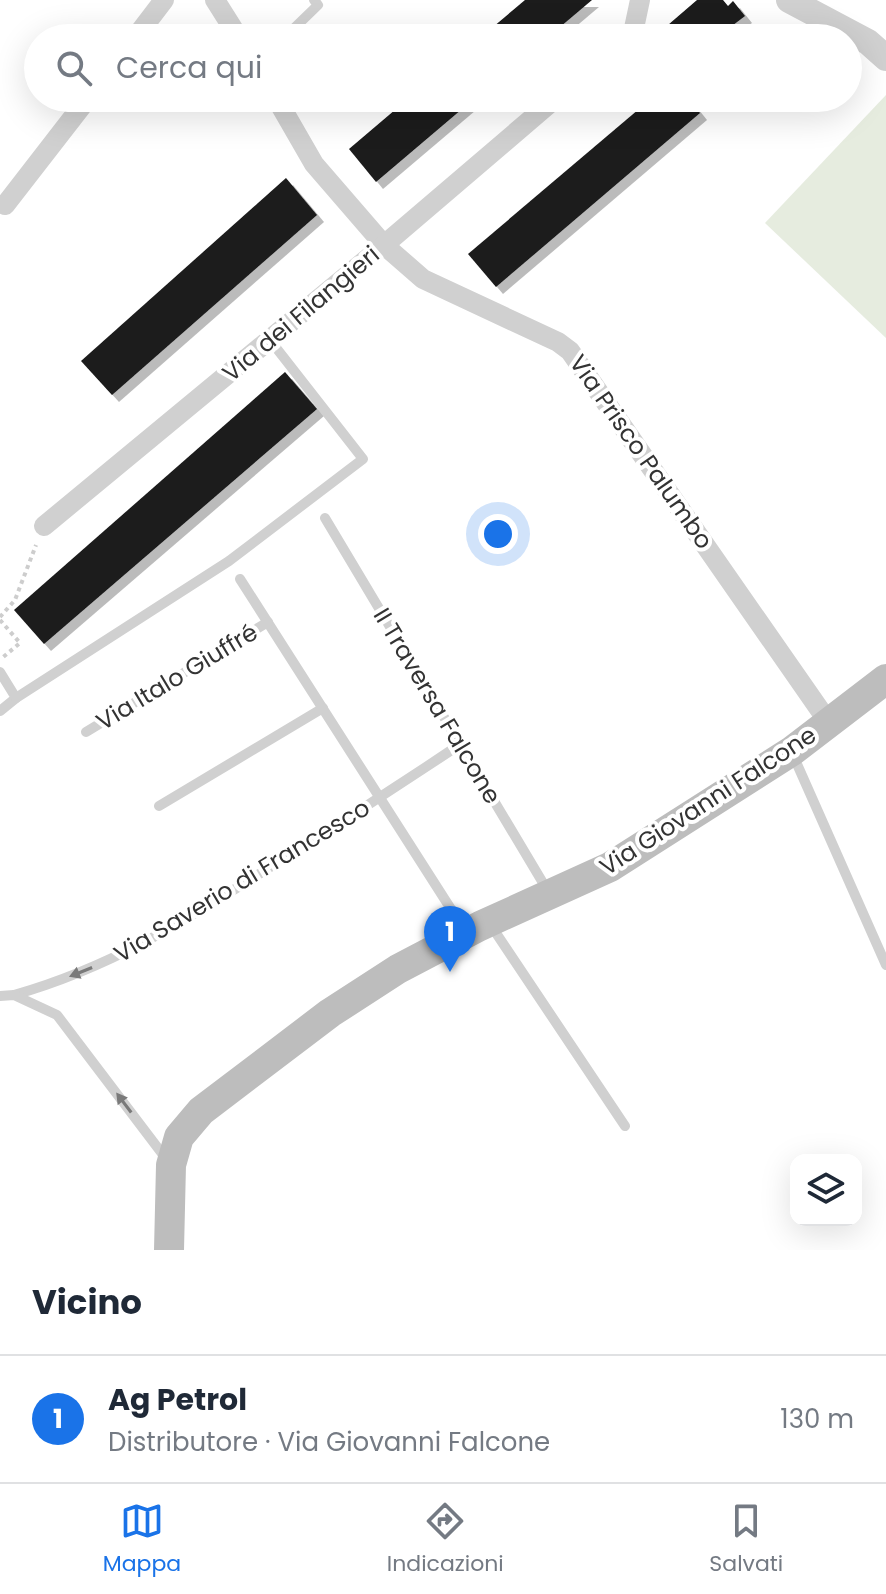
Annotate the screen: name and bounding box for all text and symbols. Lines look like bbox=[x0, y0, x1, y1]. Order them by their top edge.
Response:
search box bbox=[24, 24, 862, 112]
icon: search bbox=[52, 46, 96, 90]
text: Cerca qui bbox=[116, 46, 262, 89]
street label: Via dei Filangieri bbox=[215, 238, 386, 389]
street label: Via Prisco Palumbo bbox=[562, 348, 721, 555]
your location bbox=[478, 514, 518, 554]
street label: II Traversa Falcone bbox=[366, 602, 509, 810]
street label: Via Italo Giuffré bbox=[90, 615, 264, 738]
street label: Via Giovanni Falcone bbox=[593, 718, 822, 883]
street label: Via Saverio di Francesco bbox=[108, 791, 376, 970]
pin: 1 bbox=[424, 906, 476, 972]
one-way arrow bbox=[69, 966, 93, 979]
one-way arrow bbox=[116, 1093, 132, 1113]
map controls bbox=[790, 1154, 862, 1226]
button: layers bbox=[790, 1154, 862, 1226]
text: Vicino bbox=[32, 1278, 142, 1326]
text: Ag Petrol bbox=[108, 1378, 247, 1421]
text: 1 bbox=[53, 1401, 63, 1437]
text: 130 m bbox=[780, 1401, 854, 1437]
text: Distributore · Via Giovanni Falcone bbox=[108, 1424, 550, 1460]
tab: Mappa bbox=[103, 1499, 181, 1580]
tab: Indicazioni bbox=[387, 1499, 504, 1580]
tab: Salvati bbox=[709, 1499, 783, 1580]

